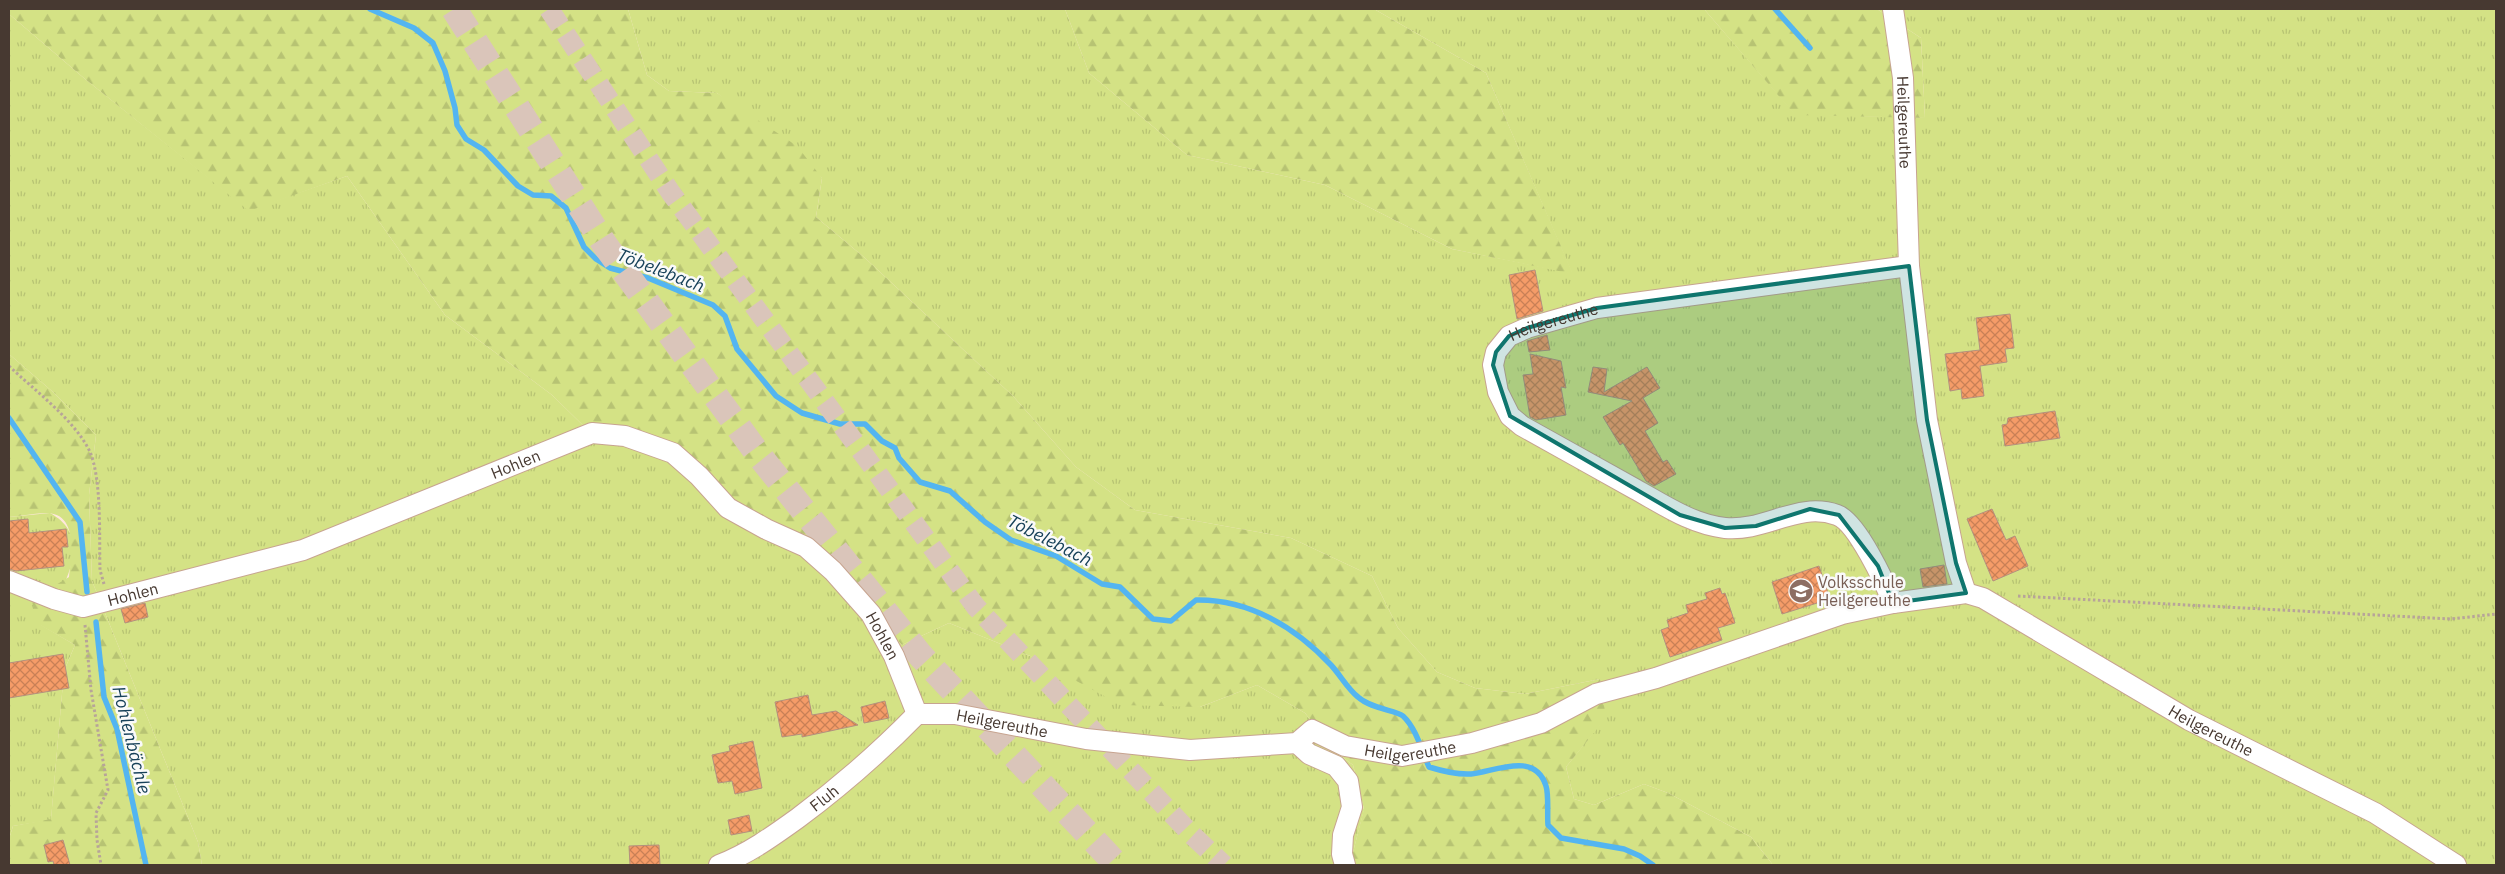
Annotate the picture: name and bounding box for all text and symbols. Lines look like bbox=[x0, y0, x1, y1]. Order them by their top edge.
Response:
street label: Heilgereuthe bbox=[1893, 76, 1916, 169]
water label: Töbelebach bbox=[614, 243, 708, 297]
street label: Heilgereuthe bbox=[1505, 298, 1601, 345]
street label: Hohlen bbox=[488, 445, 543, 483]
water label: Töbelebach bbox=[1004, 509, 1096, 571]
place label: Volksschule Heilgereuthe bbox=[1818, 572, 1911, 610]
street label: Hohlen bbox=[105, 578, 160, 610]
school or university icon: Volksschule Heilgereuthe bbox=[1788, 578, 1814, 604]
street label: Hohlen bbox=[862, 608, 904, 663]
water label: Hohlenbächle bbox=[108, 684, 156, 796]
street label: Heilgereuthe bbox=[2165, 700, 2257, 761]
street label: Heilgereuthe bbox=[955, 704, 1050, 742]
street label: Heilgereuthe bbox=[1363, 736, 1458, 766]
street label: Fluh bbox=[806, 780, 843, 816]

